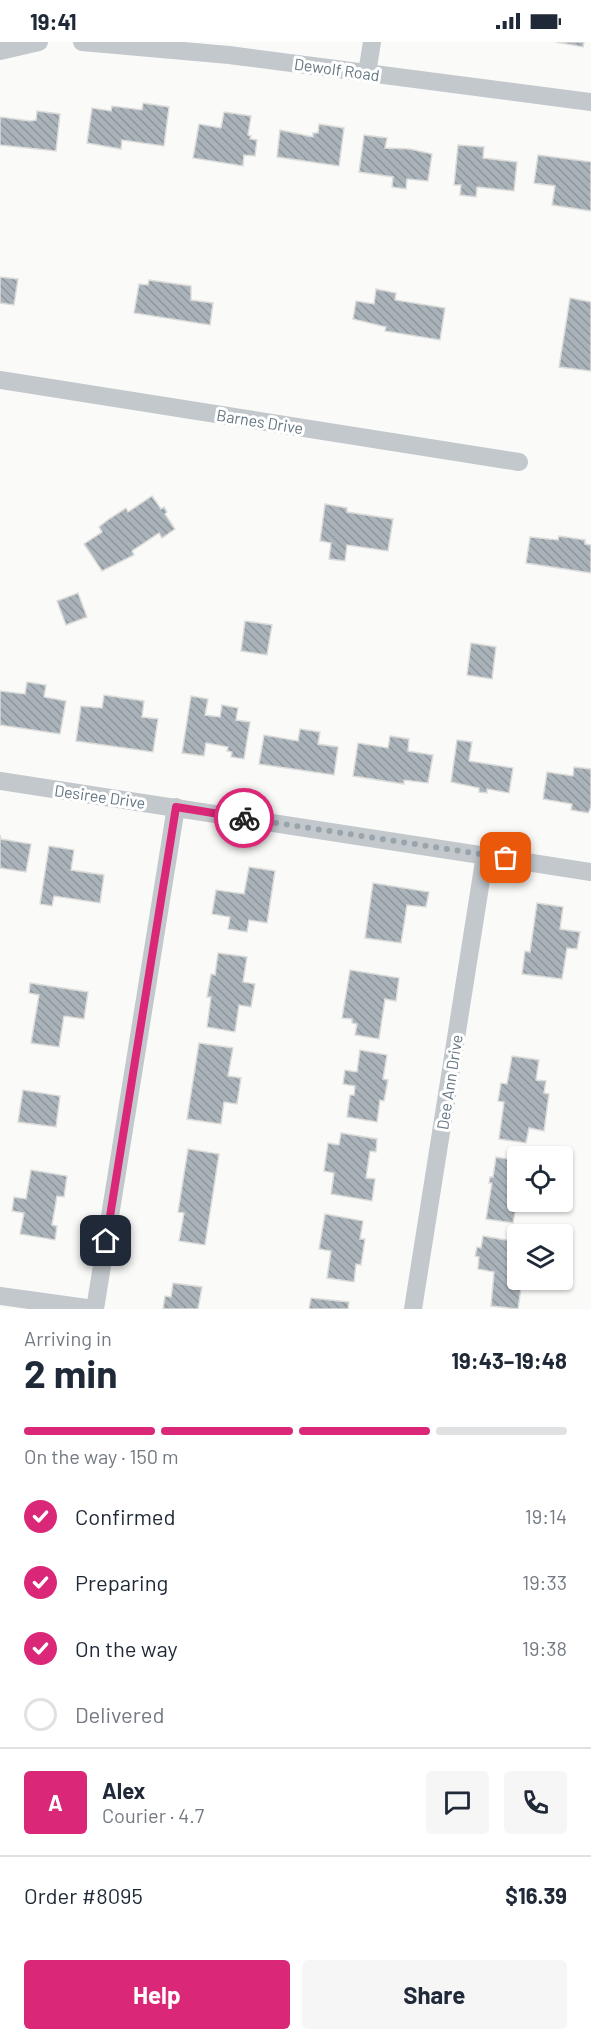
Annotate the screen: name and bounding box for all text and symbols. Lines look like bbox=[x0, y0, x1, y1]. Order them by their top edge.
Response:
text: 19:41 bbox=[30, 8, 76, 34]
street label: Dewolf Road bbox=[293, 54, 381, 84]
street label: Barnes Drive bbox=[215, 405, 305, 437]
street label: Desiree Drive bbox=[53, 780, 147, 812]
courier bbox=[214, 788, 274, 848]
icon: bike bbox=[228, 802, 261, 835]
pin bbox=[480, 832, 531, 883]
icon: bag bbox=[489, 841, 522, 874]
street label: Dee Ann Drive bbox=[432, 1033, 466, 1131]
map controls bbox=[507, 1146, 573, 1290]
button: locate bbox=[507, 1146, 573, 1212]
pin bbox=[80, 1215, 131, 1266]
icon: home bbox=[89, 1224, 122, 1257]
button: layers bbox=[507, 1224, 573, 1290]
text: Arriving in bbox=[24, 1326, 112, 1350]
text: 19:43–19:48 bbox=[451, 1347, 567, 1373]
text: 2 min bbox=[24, 1349, 117, 1396]
text: On the way · 150 m bbox=[24, 1444, 179, 1468]
icon: check bbox=[24, 1500, 57, 1533]
text: Confirmed bbox=[75, 1503, 175, 1529]
text: 19:14 bbox=[525, 1504, 567, 1528]
icon: check bbox=[24, 1566, 57, 1599]
text: Preparing bbox=[75, 1569, 168, 1595]
text: 19:33 bbox=[522, 1570, 567, 1594]
icon: check bbox=[24, 1632, 57, 1665]
text: On the way bbox=[75, 1635, 178, 1661]
text: 19:38 bbox=[522, 1636, 567, 1660]
text: Delivered bbox=[75, 1701, 164, 1727]
button: chat bbox=[426, 1771, 489, 1834]
button: phone bbox=[504, 1771, 567, 1834]
text: Alex bbox=[102, 1777, 145, 1803]
text: A bbox=[48, 1789, 63, 1815]
text: Courier · 4.7 bbox=[102, 1803, 204, 1827]
text: Order #8095 bbox=[24, 1882, 143, 1908]
text: $16.39 bbox=[505, 1882, 567, 1908]
button: Help bbox=[24, 1960, 290, 2029]
button: Share bbox=[302, 1960, 567, 2029]

